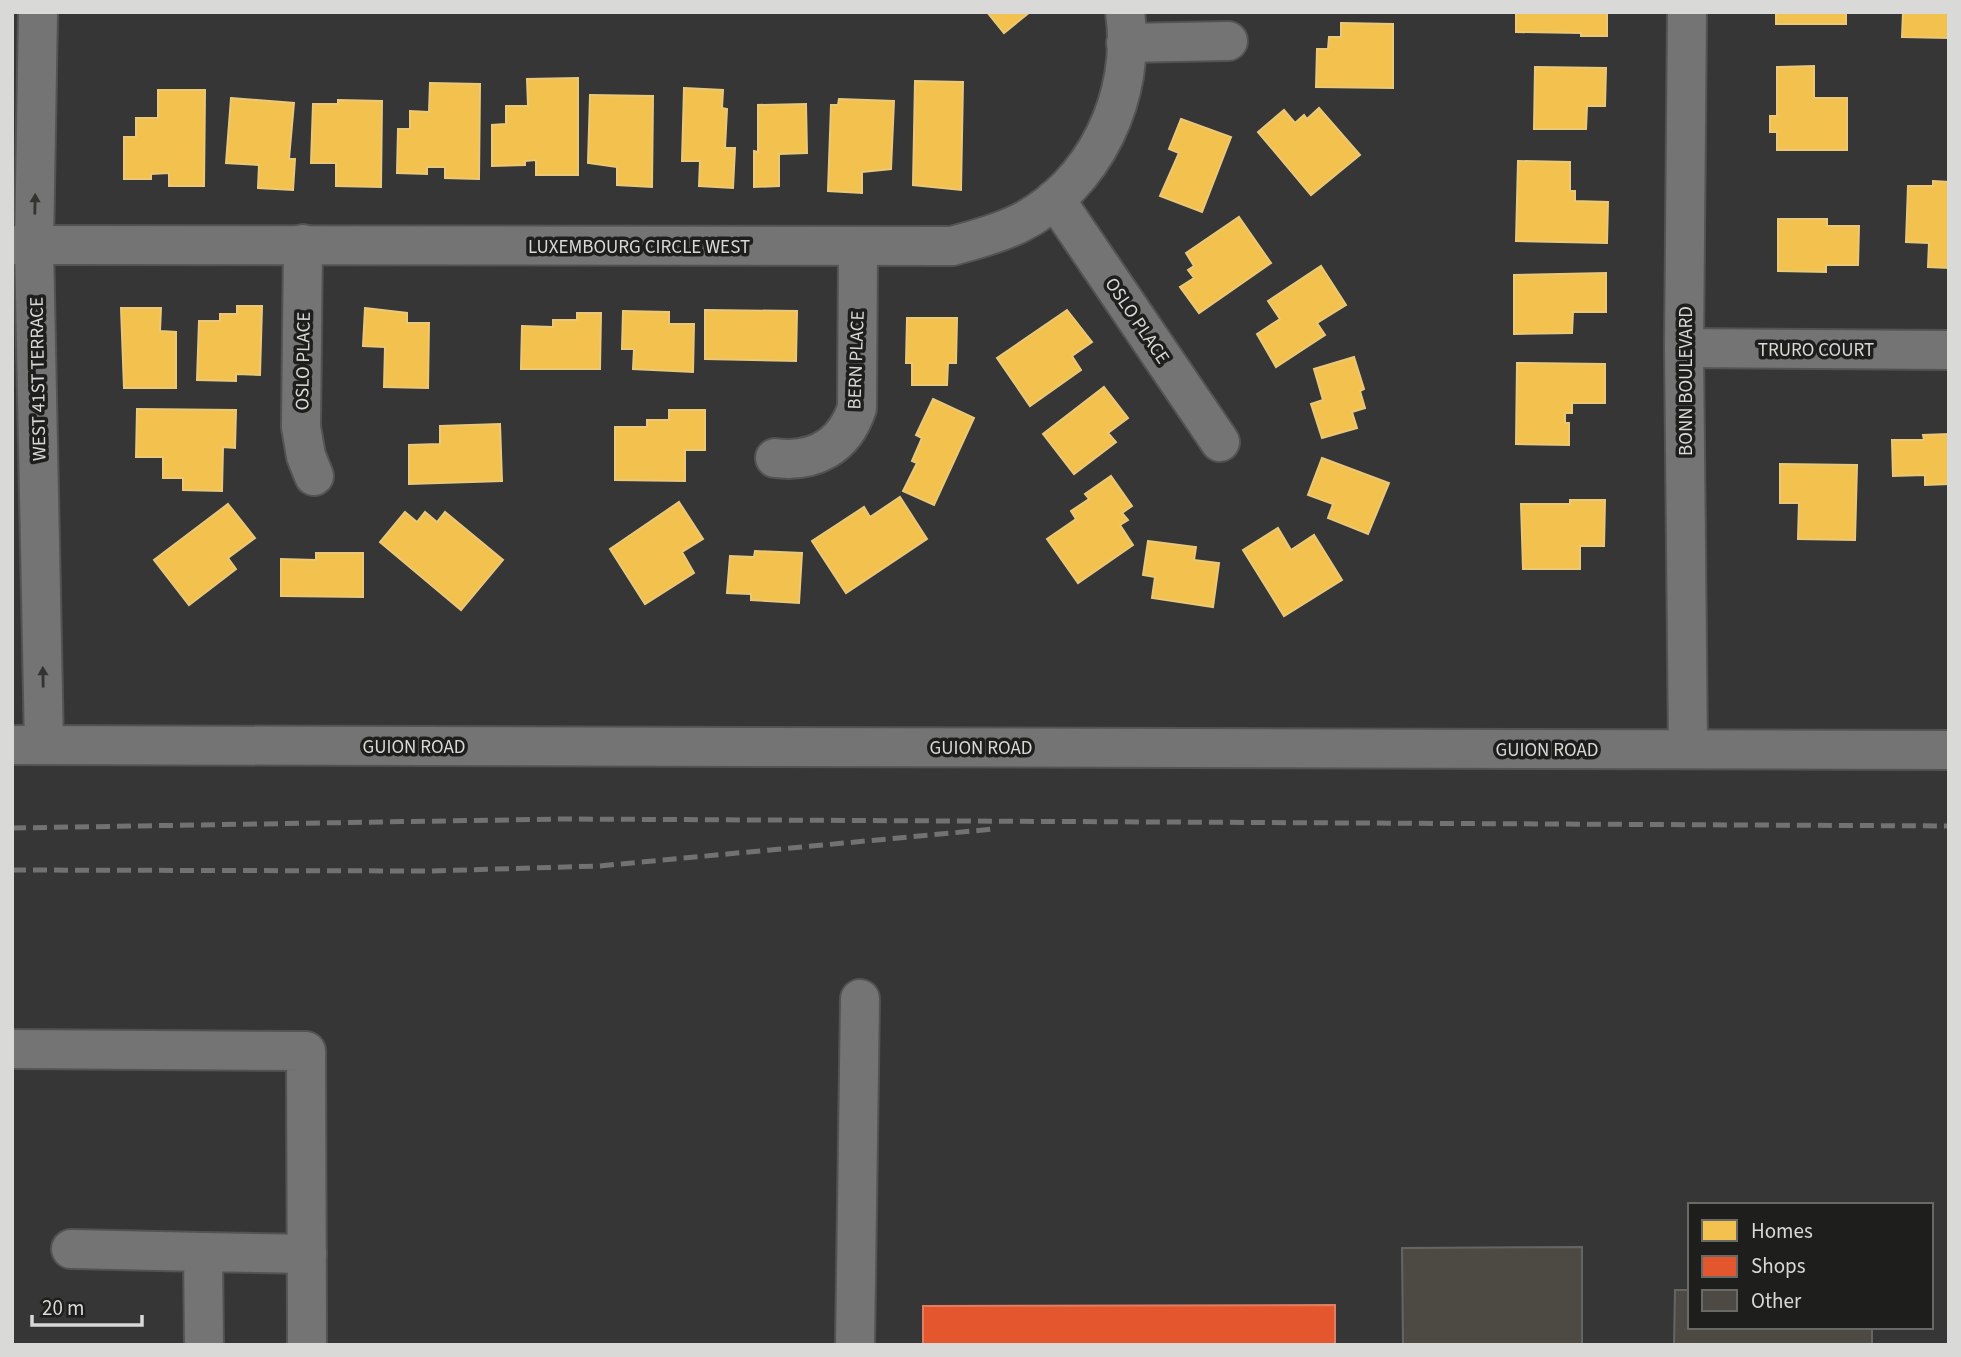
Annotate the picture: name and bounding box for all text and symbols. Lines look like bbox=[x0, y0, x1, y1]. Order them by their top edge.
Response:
one-way arrow bbox=[29, 193, 41, 215]
street label: LUXEMBOURG CIRCLE WEST bbox=[528, 234, 750, 261]
street label: OSLO PLACE bbox=[1098, 272, 1176, 369]
street label: WEST 41ST TERRACE bbox=[24, 297, 53, 461]
street label: BONN BOULEVARD bbox=[1673, 306, 1700, 456]
street label: BERN PLACE bbox=[841, 310, 872, 410]
street label: OSLO PLACE bbox=[289, 311, 318, 411]
street label: TRURO COURT bbox=[1758, 337, 1874, 364]
one-way arrow bbox=[37, 665, 48, 687]
street label: GUION ROAD bbox=[363, 734, 465, 761]
street label: GUION ROAD bbox=[930, 735, 1032, 762]
street label: GUION ROAD bbox=[1496, 737, 1598, 764]
legend bbox=[1688, 1203, 1933, 1329]
text: Homes bbox=[1751, 1216, 1813, 1246]
text: Shops bbox=[1751, 1251, 1806, 1281]
scale bar bbox=[32, 1284, 142, 1328]
text: Other bbox=[1751, 1286, 1802, 1316]
text: 20 m bbox=[42, 1293, 84, 1323]

